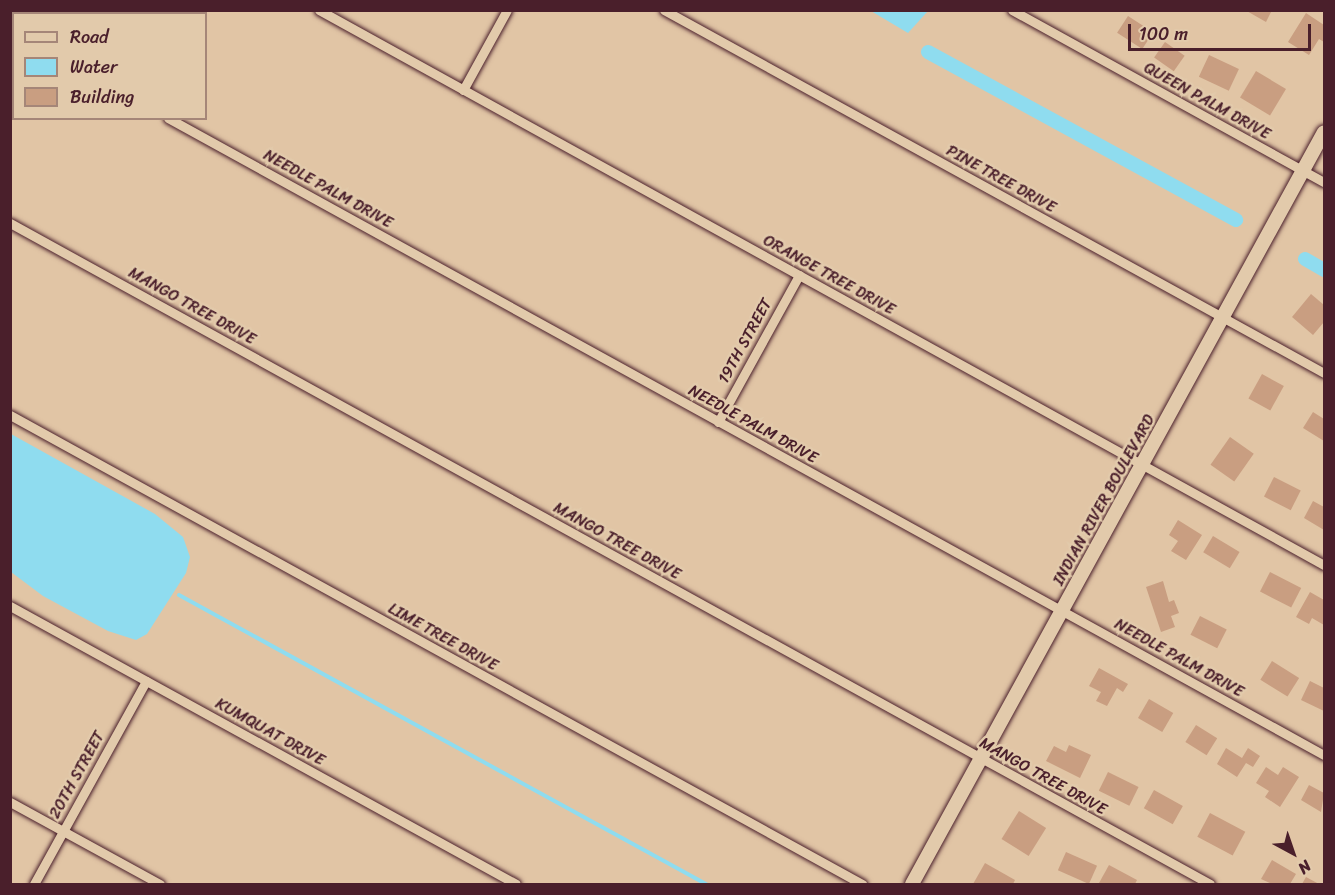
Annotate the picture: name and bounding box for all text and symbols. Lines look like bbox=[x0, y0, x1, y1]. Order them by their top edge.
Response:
legend bbox=[12, 12, 207, 120]
scale bar bbox=[1131, 12, 1314, 50]
text: 100 m bbox=[1139, 18, 1188, 50]
text: Road bbox=[70, 21, 109, 53]
text: Water bbox=[70, 51, 117, 83]
street label: QUEEN PALM DRIVE bbox=[1141, 58, 1273, 144]
text: Building bbox=[70, 81, 134, 113]
street label: PINE TREE DRIVE bbox=[942, 140, 1060, 218]
street label: NEEDLE PALM DRIVE bbox=[259, 145, 397, 233]
street label: ORANGE TREE DRIVE bbox=[759, 230, 899, 320]
street label: MANGO TREE DRIVE bbox=[124, 263, 260, 349]
street label: 19TH STREET bbox=[713, 294, 777, 388]
street label: NEEDLE PALM DRIVE bbox=[684, 380, 822, 468]
street label: INDIAN RIVER BOULEVARD bbox=[1049, 411, 1159, 589]
street label: MANGO TREE DRIVE bbox=[549, 498, 685, 584]
street label: LIME TREE DRIVE bbox=[384, 598, 502, 676]
street label: NEEDLE PALM DRIVE bbox=[1110, 614, 1248, 702]
street label: KUMQUAT DRIVE bbox=[212, 694, 328, 770]
street label: 20TH STREET bbox=[45, 727, 109, 823]
street label: MANGO TREE DRIVE bbox=[975, 733, 1111, 819]
north arrow bbox=[1263, 823, 1323, 883]
text: N bbox=[1291, 852, 1318, 882]

